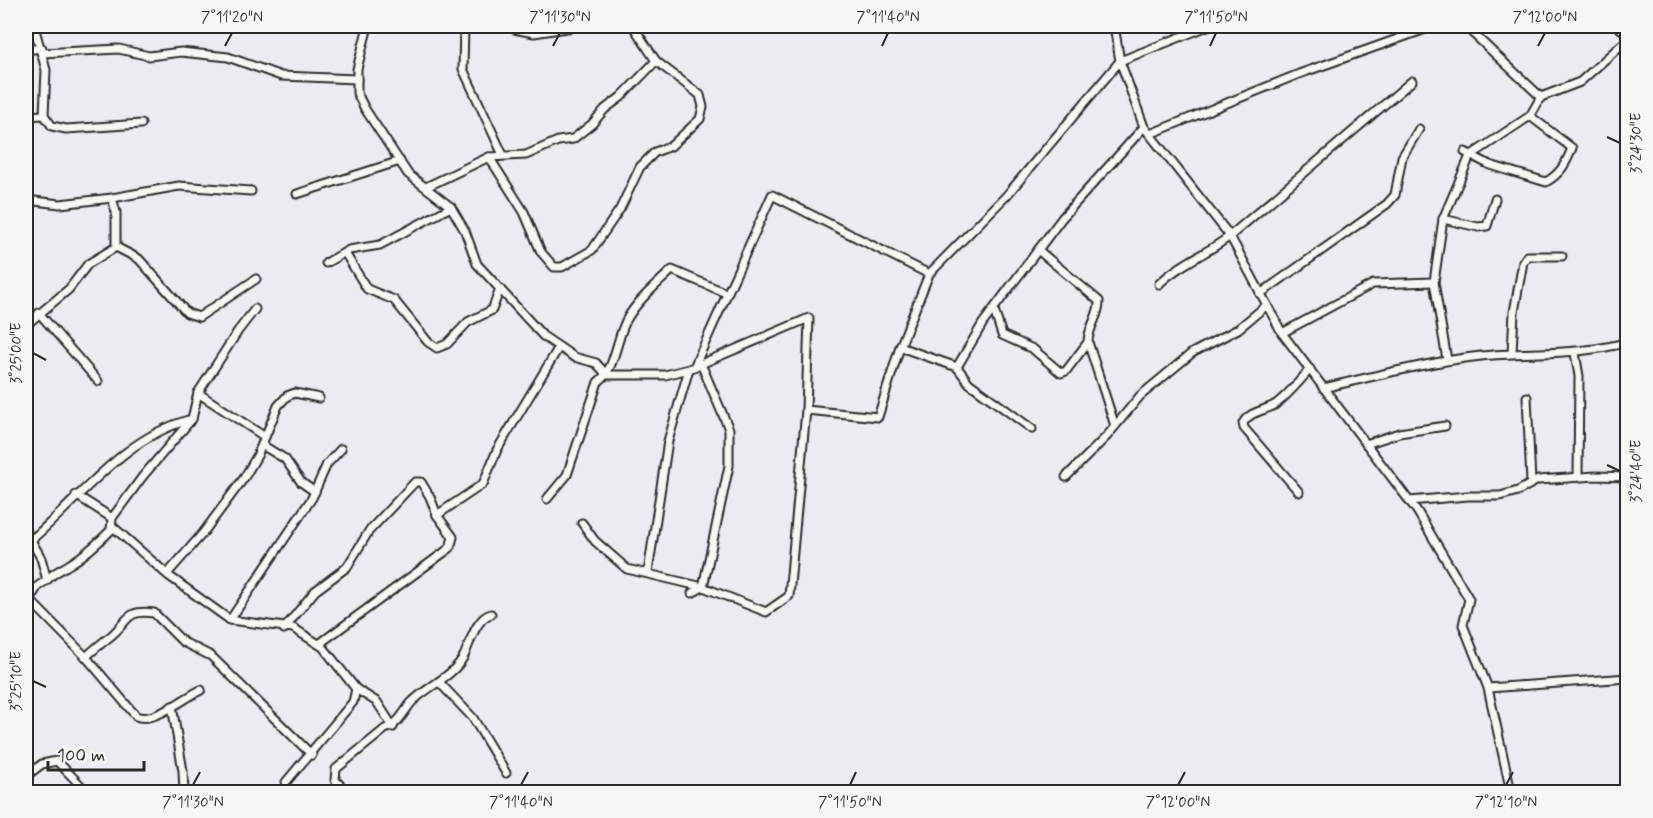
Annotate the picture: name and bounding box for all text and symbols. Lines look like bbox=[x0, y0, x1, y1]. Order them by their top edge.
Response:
text: 7°11'20"N bbox=[201, 8, 263, 28]
text: 7°11'30"N bbox=[529, 8, 591, 28]
text: 7°11'40"N bbox=[856, 8, 920, 28]
text: 7°11'50"N bbox=[1184, 8, 1248, 28]
text: 7°12'00"N bbox=[1513, 8, 1577, 28]
text: 3°24'30"E bbox=[1627, 112, 1647, 174]
text: 3°25'00"E bbox=[7, 322, 27, 384]
text: 3°24'40"E bbox=[1627, 439, 1647, 503]
text: 3°25'10"E bbox=[7, 651, 27, 711]
scale bar bbox=[48, 734, 144, 772]
text: 100 m bbox=[57, 744, 105, 768]
text: 7°11'30"N bbox=[162, 793, 224, 813]
text: 7°11'40"N bbox=[489, 793, 553, 813]
text: 7°11'50"N bbox=[818, 793, 882, 813]
text: 7°12'00"N bbox=[1146, 793, 1210, 813]
text: 7°12'10"N bbox=[1475, 793, 1537, 813]

